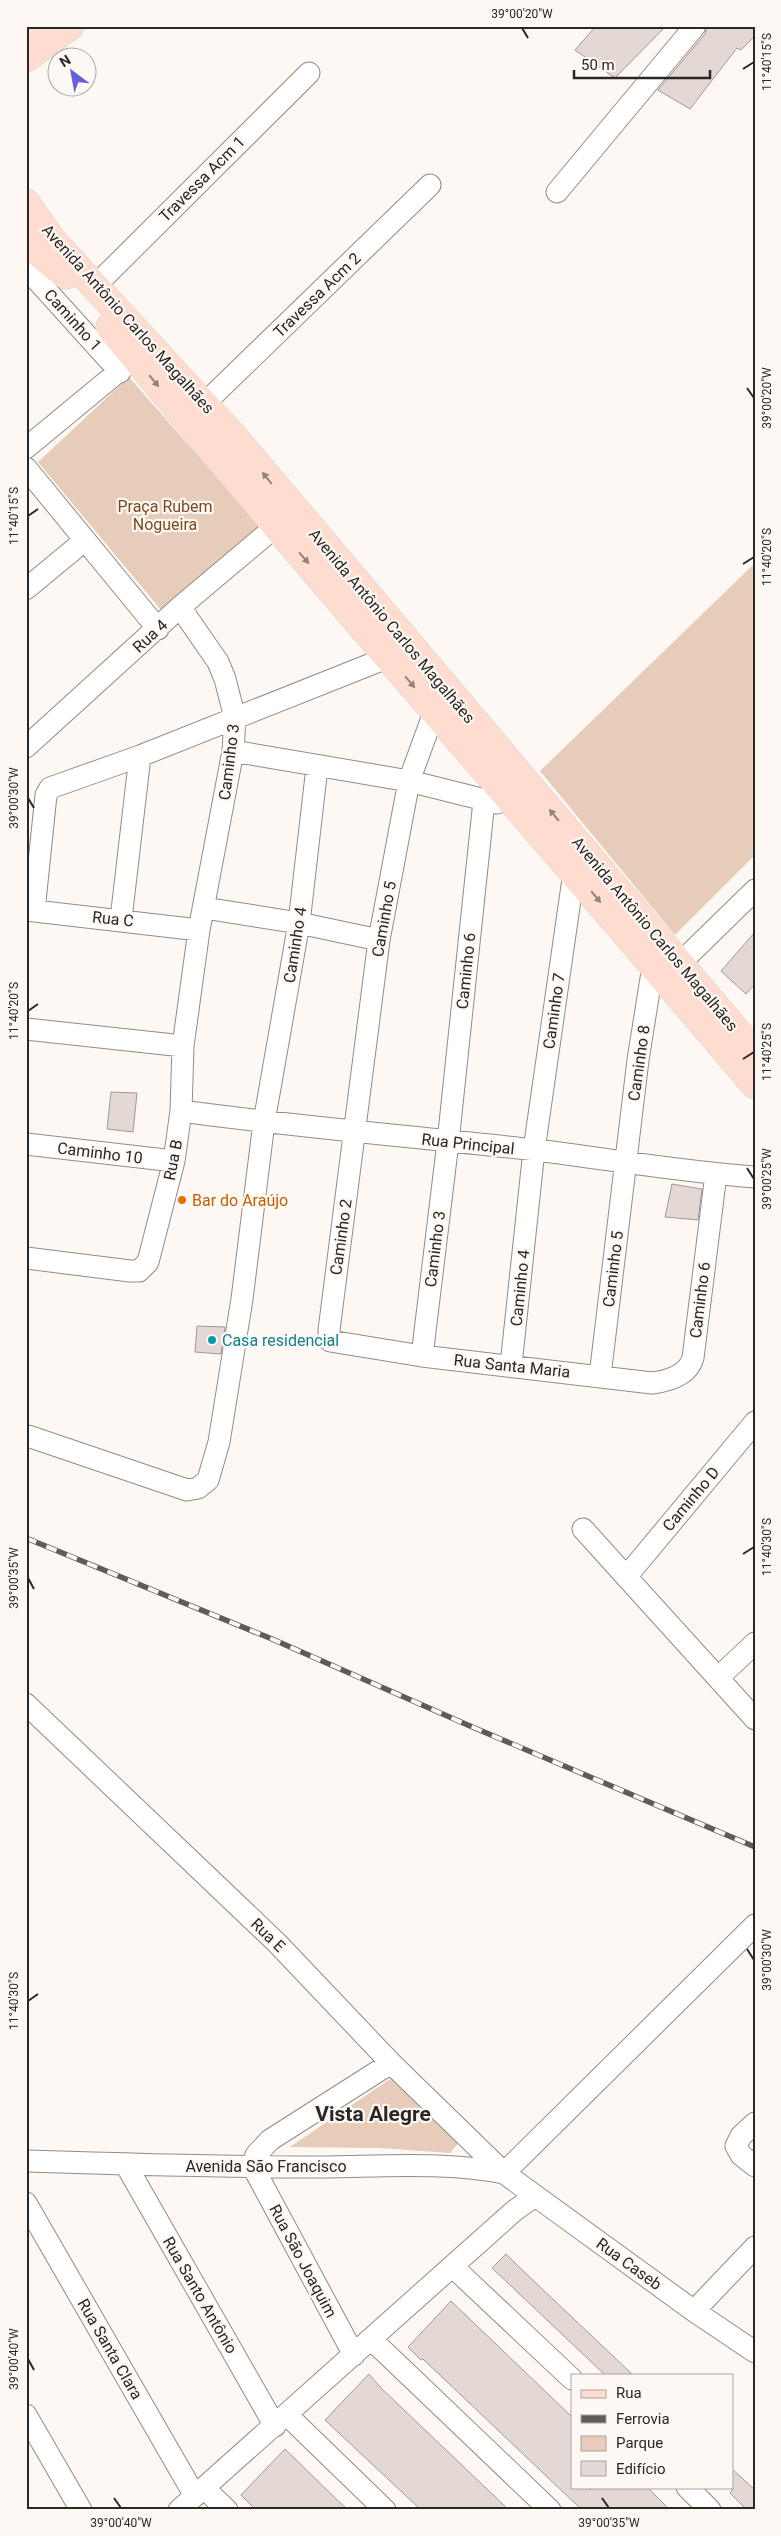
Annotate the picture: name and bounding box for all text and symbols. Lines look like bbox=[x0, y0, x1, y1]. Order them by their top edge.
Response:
text: 39°00'20"W bbox=[491, 7, 553, 21]
text: 11°40'15"S bbox=[760, 33, 774, 91]
north arrow bbox=[48, 48, 98, 98]
scale bar bbox=[574, 48, 710, 80]
text: N bbox=[57, 52, 74, 70]
text: 50 m bbox=[581, 56, 615, 74]
street label: Travessa Acm 1 bbox=[155, 132, 249, 226]
street label: Avenida Antônio Carlos Magalhães bbox=[38, 220, 218, 418]
street label: Travessa Acm 2 bbox=[269, 249, 365, 341]
street label: Caminho 1 bbox=[40, 285, 106, 355]
text: 39°00'20"W bbox=[760, 367, 774, 429]
one-way arrow bbox=[149, 374, 160, 387]
one-way arrow bbox=[262, 472, 273, 485]
text: 11°40'15"S bbox=[7, 487, 21, 545]
park label: Praça Rubem Nogueira bbox=[117, 497, 213, 534]
street label: Avenida Antônio Carlos Magalhães bbox=[305, 525, 479, 727]
text: 11°40'20"S bbox=[760, 528, 774, 586]
one-way arrow bbox=[298, 552, 310, 564]
street label: Rua 4 bbox=[129, 615, 171, 657]
one-way arrow bbox=[404, 675, 416, 687]
street label: Caminho 3 bbox=[215, 723, 243, 801]
text: 39°00'30"W bbox=[7, 767, 21, 829]
one-way arrow bbox=[548, 809, 559, 822]
street label: Avenida Antônio Carlos Magalhães bbox=[568, 833, 742, 1035]
street label: Caminho 5 bbox=[368, 880, 400, 958]
one-way arrow bbox=[591, 891, 602, 904]
street label: Caminho 4 bbox=[280, 906, 310, 984]
street label: Rua C bbox=[91, 907, 135, 931]
street label: Caminho 6 bbox=[453, 932, 479, 1010]
street label: Caminho 7 bbox=[539, 972, 569, 1050]
text: 11°40'20"S bbox=[7, 982, 21, 1040]
text: 11°40'25"S bbox=[760, 1023, 774, 1081]
street label: Caminho 8 bbox=[624, 1024, 654, 1102]
street label: Rua Principal bbox=[421, 1130, 515, 1158]
street label: Caminho 10 bbox=[56, 1138, 144, 1168]
street label: Rua B bbox=[160, 1138, 186, 1182]
text: 39°00'25"W bbox=[760, 1148, 774, 1210]
place label: Bar do Araújo bbox=[192, 1191, 288, 1210]
marker: Bar do Araújo bbox=[176, 1194, 188, 1206]
street label: Caminho 2 bbox=[326, 1198, 356, 1276]
street label: Caminho 3 bbox=[421, 1210, 449, 1288]
street label: Caminho 5 bbox=[599, 1230, 627, 1308]
street label: Caminho 4 bbox=[507, 1249, 533, 1327]
street label: Caminho 6 bbox=[686, 1261, 714, 1339]
place label: Casa residencial bbox=[222, 1331, 339, 1350]
marker: Casa residencial bbox=[206, 1334, 218, 1346]
street label: Rua Santa Maria bbox=[453, 1350, 571, 1382]
street label: Caminho D bbox=[659, 1463, 723, 1535]
text: 11°40'30"S bbox=[760, 1518, 774, 1576]
text: 39°00'35"W bbox=[7, 1547, 21, 1609]
street label: Rua E bbox=[247, 1914, 289, 1956]
text: 39°00'30"W bbox=[760, 1929, 774, 1991]
text: 11°40'30"S bbox=[7, 1972, 21, 2030]
district label: Vista Alegre bbox=[315, 2102, 431, 2126]
street label: Avenida São Francisco bbox=[185, 2157, 347, 2176]
street label: Rua São Joaquim bbox=[265, 2201, 341, 2321]
street label: Rua Santo Antônio bbox=[159, 2233, 241, 2357]
street label: Rua Caseb bbox=[593, 2234, 665, 2294]
street label: Rua Santa Clara bbox=[73, 2295, 147, 2403]
text: 39°00'40"W bbox=[7, 2328, 21, 2390]
legend bbox=[571, 2374, 734, 2488]
text: Rua bbox=[616, 2384, 642, 2402]
text: Ferrovia bbox=[616, 2410, 670, 2428]
text: Parque bbox=[616, 2434, 663, 2452]
text: Edifício bbox=[616, 2460, 665, 2478]
text: 39°00'40"W bbox=[90, 2516, 152, 2530]
text: 39°00'35"W bbox=[578, 2516, 640, 2530]

